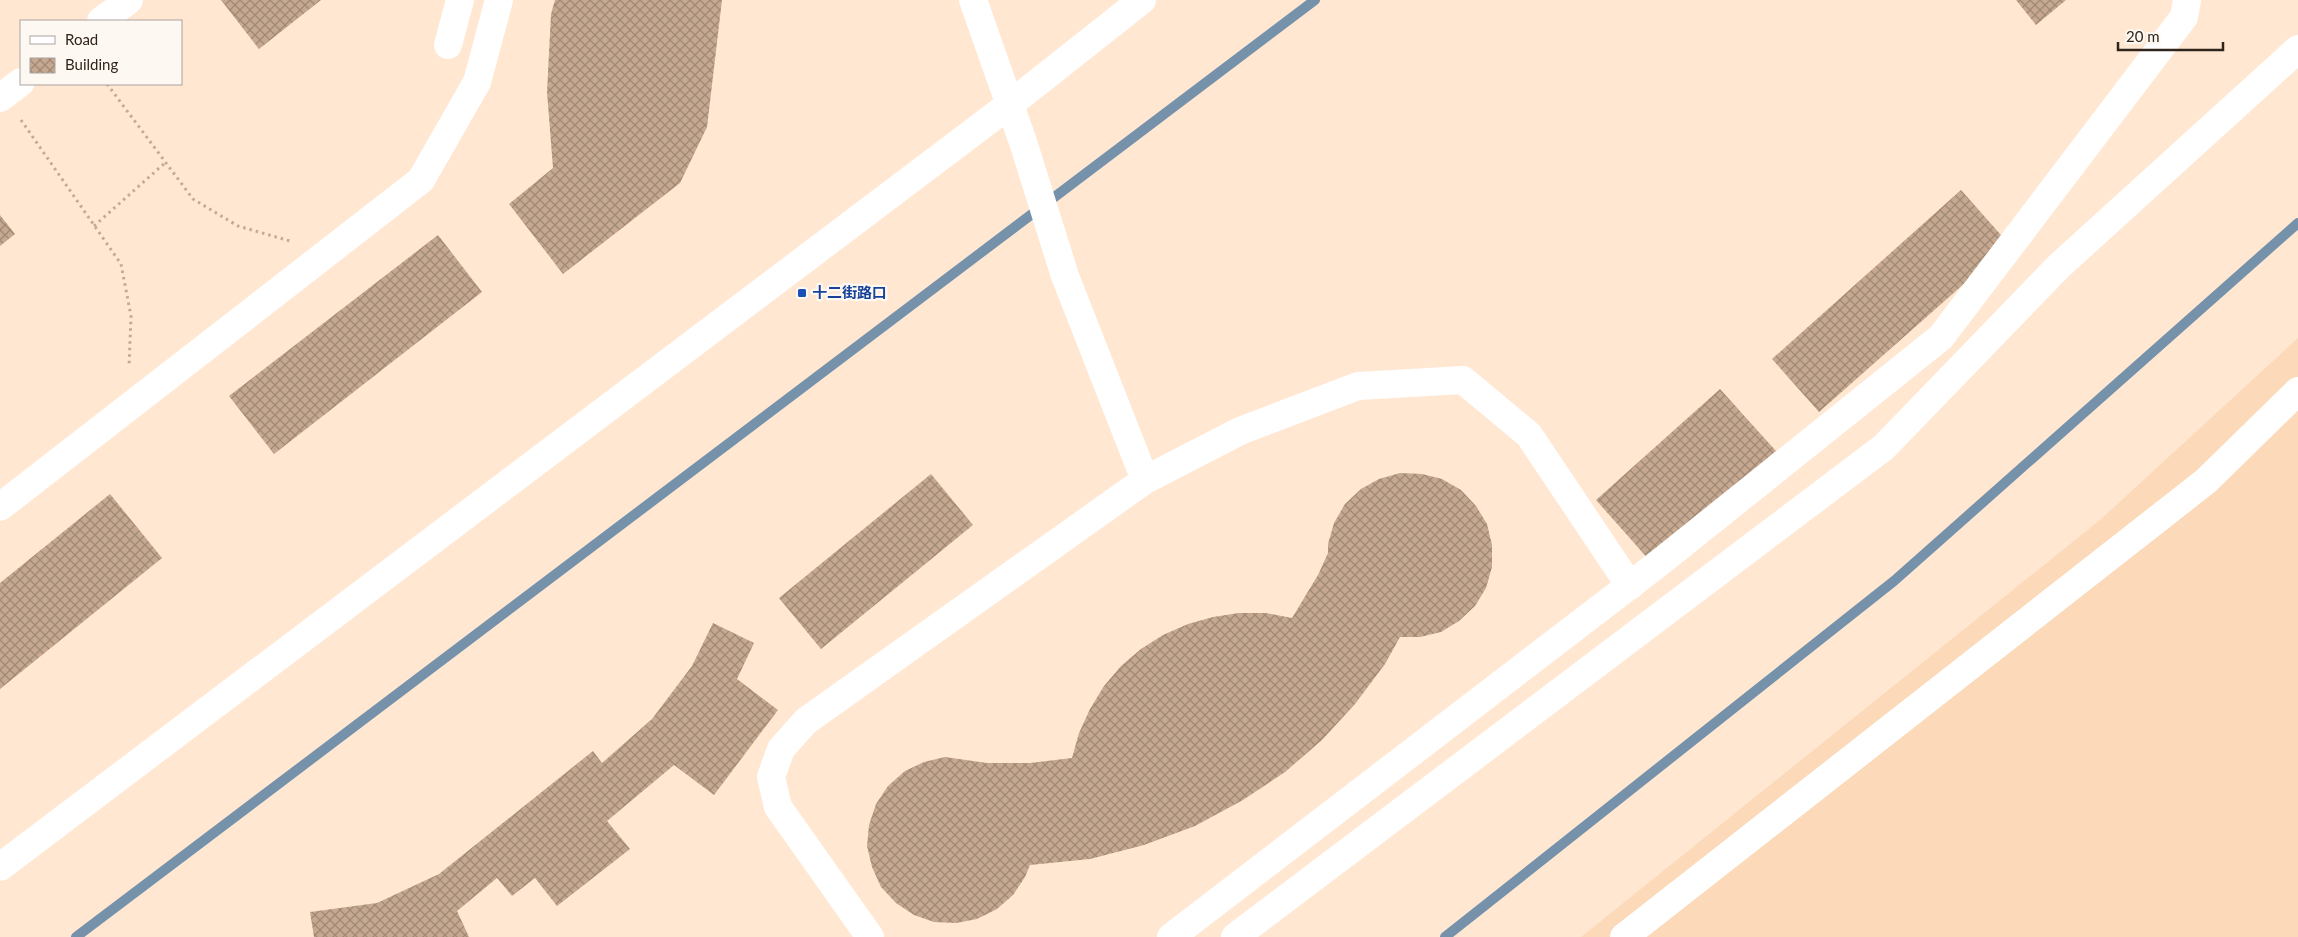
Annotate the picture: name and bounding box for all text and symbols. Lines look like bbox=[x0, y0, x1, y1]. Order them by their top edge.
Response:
legend bbox=[20, 20, 182, 85]
scale bar bbox=[2118, 20, 2223, 52]
text: 20 m bbox=[2126, 27, 2160, 45]
text: Road bbox=[65, 30, 98, 48]
text: Building bbox=[65, 55, 118, 73]
place label: 十二街路口 bbox=[812, 283, 887, 301]
marker: 十二街路口 bbox=[796, 287, 808, 299]

